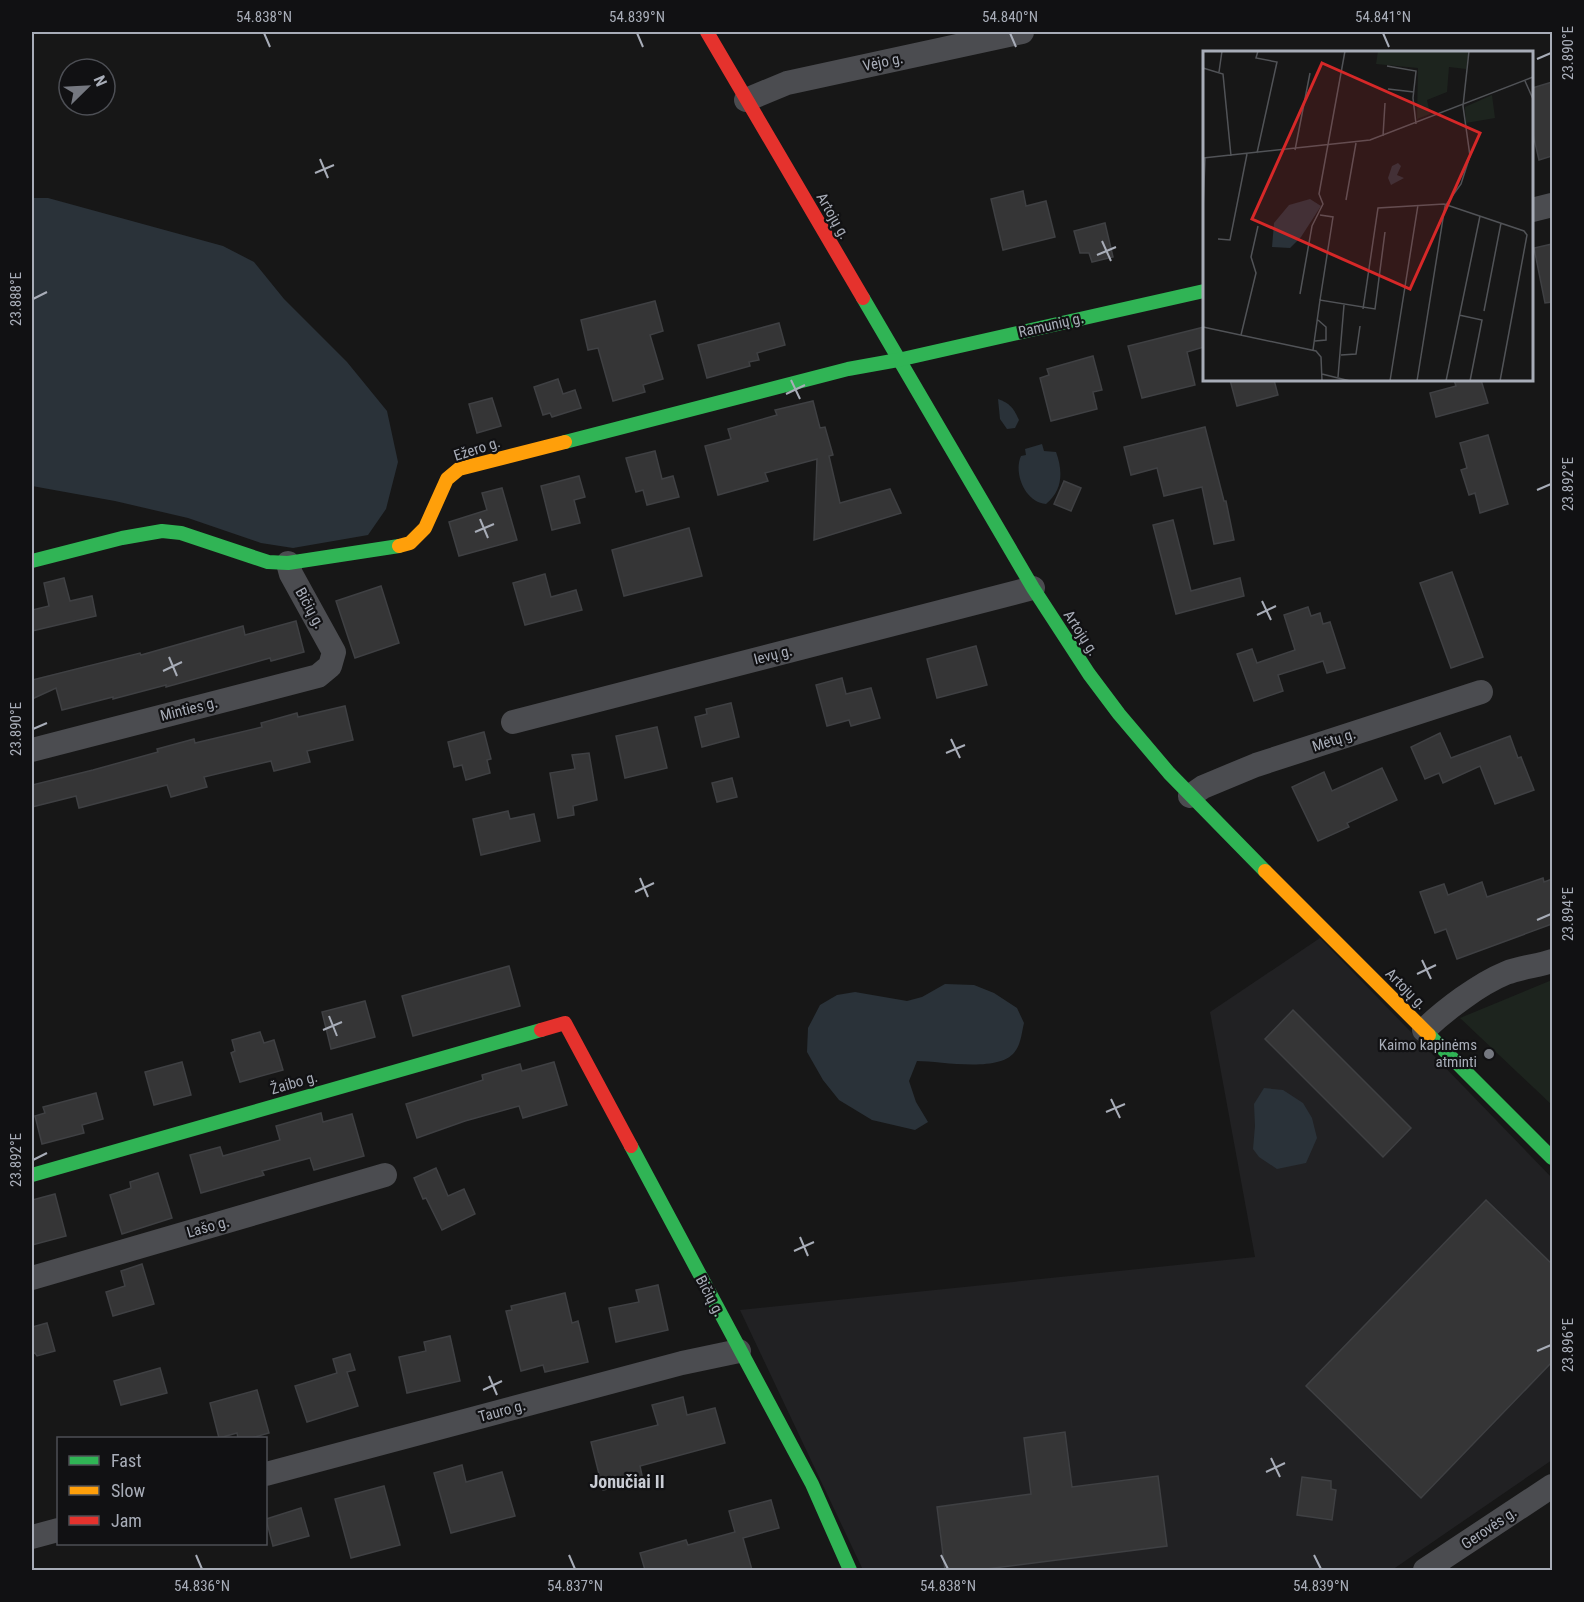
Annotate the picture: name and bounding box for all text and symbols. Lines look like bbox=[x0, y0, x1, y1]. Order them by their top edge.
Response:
text: 54.838°N bbox=[236, 8, 292, 26]
text: 54.839°N bbox=[609, 8, 665, 26]
text: 54.840°N bbox=[982, 8, 1038, 26]
text: 54.841°N bbox=[1355, 8, 1411, 26]
text: 23.890°E bbox=[1559, 26, 1577, 80]
street label: Vėjo g. bbox=[861, 49, 905, 75]
inset map bbox=[1203, 51, 1533, 381]
north arrow bbox=[57, 57, 117, 117]
text: N bbox=[90, 73, 111, 89]
street label: Artojų g. bbox=[812, 189, 854, 243]
text: 23.888°E bbox=[7, 272, 25, 326]
street label: Ramunių g. bbox=[1017, 309, 1085, 341]
street label: Ežero g. bbox=[452, 433, 502, 465]
text: 23.892°E bbox=[1559, 457, 1577, 511]
street label: Bičių g. bbox=[291, 584, 329, 632]
street label: Artojų g. bbox=[1060, 607, 1102, 659]
street label: Ievų g. bbox=[752, 642, 794, 668]
street label: Minties g. bbox=[158, 693, 220, 725]
text: 23.890°E bbox=[7, 702, 25, 756]
street label: Mėtų g. bbox=[1310, 725, 1358, 755]
text: 23.894°E bbox=[1559, 887, 1577, 941]
street label: Artojų g. bbox=[1382, 965, 1430, 1013]
place label: Kaimo kapinėms atminti bbox=[1379, 1036, 1477, 1071]
marker: Kaimo kapinėms atminti bbox=[1482, 1047, 1496, 1061]
street label: Žaibo g. bbox=[268, 1068, 320, 1098]
text: 23.892°E bbox=[7, 1133, 25, 1187]
street label: Lašo g. bbox=[185, 1212, 231, 1242]
street label: Bičių g. bbox=[692, 1272, 728, 1320]
text: 23.896°E bbox=[1559, 1318, 1577, 1372]
street label: Tauro g. bbox=[476, 1396, 528, 1426]
legend bbox=[57, 1437, 267, 1545]
text: Fast bbox=[111, 1450, 142, 1471]
district label: Jonučiai II bbox=[589, 1471, 665, 1492]
text: Slow bbox=[111, 1480, 146, 1501]
street label: Gerovės g. bbox=[1458, 1503, 1520, 1553]
text: Jam bbox=[111, 1510, 142, 1531]
text: 54.836°N bbox=[174, 1577, 230, 1595]
text: 54.837°N bbox=[547, 1577, 603, 1595]
text: 54.838°N bbox=[920, 1577, 976, 1595]
text: 54.839°N bbox=[1293, 1577, 1349, 1595]

